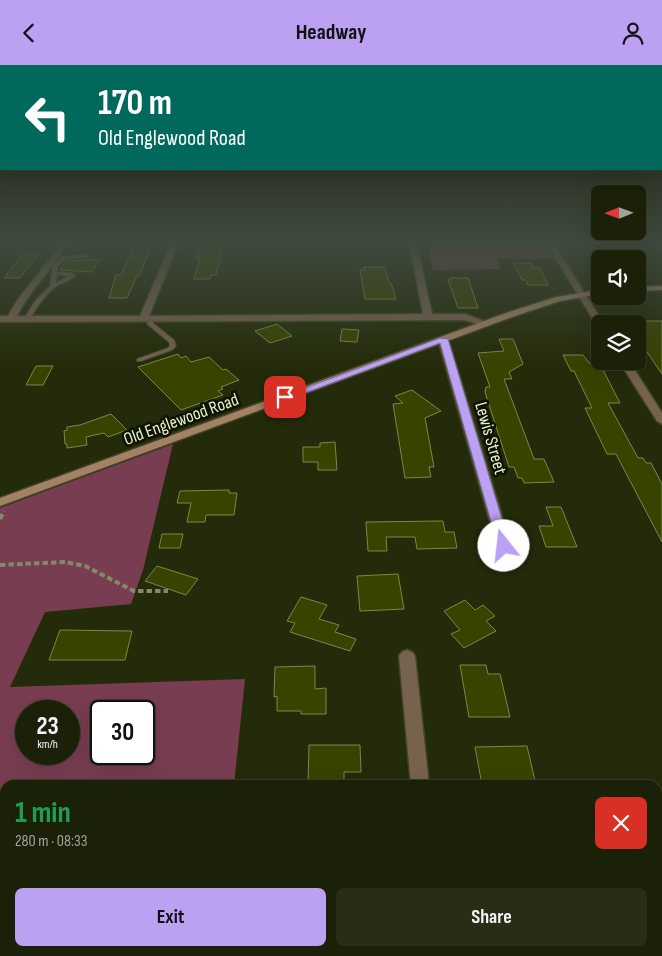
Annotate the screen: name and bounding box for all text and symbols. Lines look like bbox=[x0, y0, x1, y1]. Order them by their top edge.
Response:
icon: back bbox=[15, 19, 43, 47]
text: Headway bbox=[296, 19, 366, 46]
icon: person bbox=[619, 19, 647, 47]
text: 170 m bbox=[98, 82, 172, 125]
icon: left bbox=[15, 85, 80, 150]
text: Old Englewood Road bbox=[98, 125, 246, 152]
north arrow bbox=[591, 185, 646, 240]
map controls bbox=[591, 185, 646, 370]
button: sound bbox=[591, 250, 646, 305]
button: layers bbox=[591, 315, 646, 370]
pin bbox=[264, 376, 306, 418]
icon: arrive bbox=[271, 383, 299, 411]
street label: Old Englewood Road bbox=[121, 389, 241, 450]
street label: Lewis Street bbox=[470, 399, 511, 477]
position arrow bbox=[477, 519, 529, 571]
speed limit sign: 30 bbox=[90, 700, 155, 765]
text: 23 bbox=[36, 711, 59, 742]
text: km/h bbox=[37, 737, 58, 752]
text: 1 min bbox=[15, 795, 71, 831]
button: close bbox=[595, 797, 647, 849]
text: 280 m · 08:33 bbox=[15, 832, 87, 851]
button: Exit bbox=[15, 888, 326, 946]
button: Share bbox=[336, 888, 647, 946]

